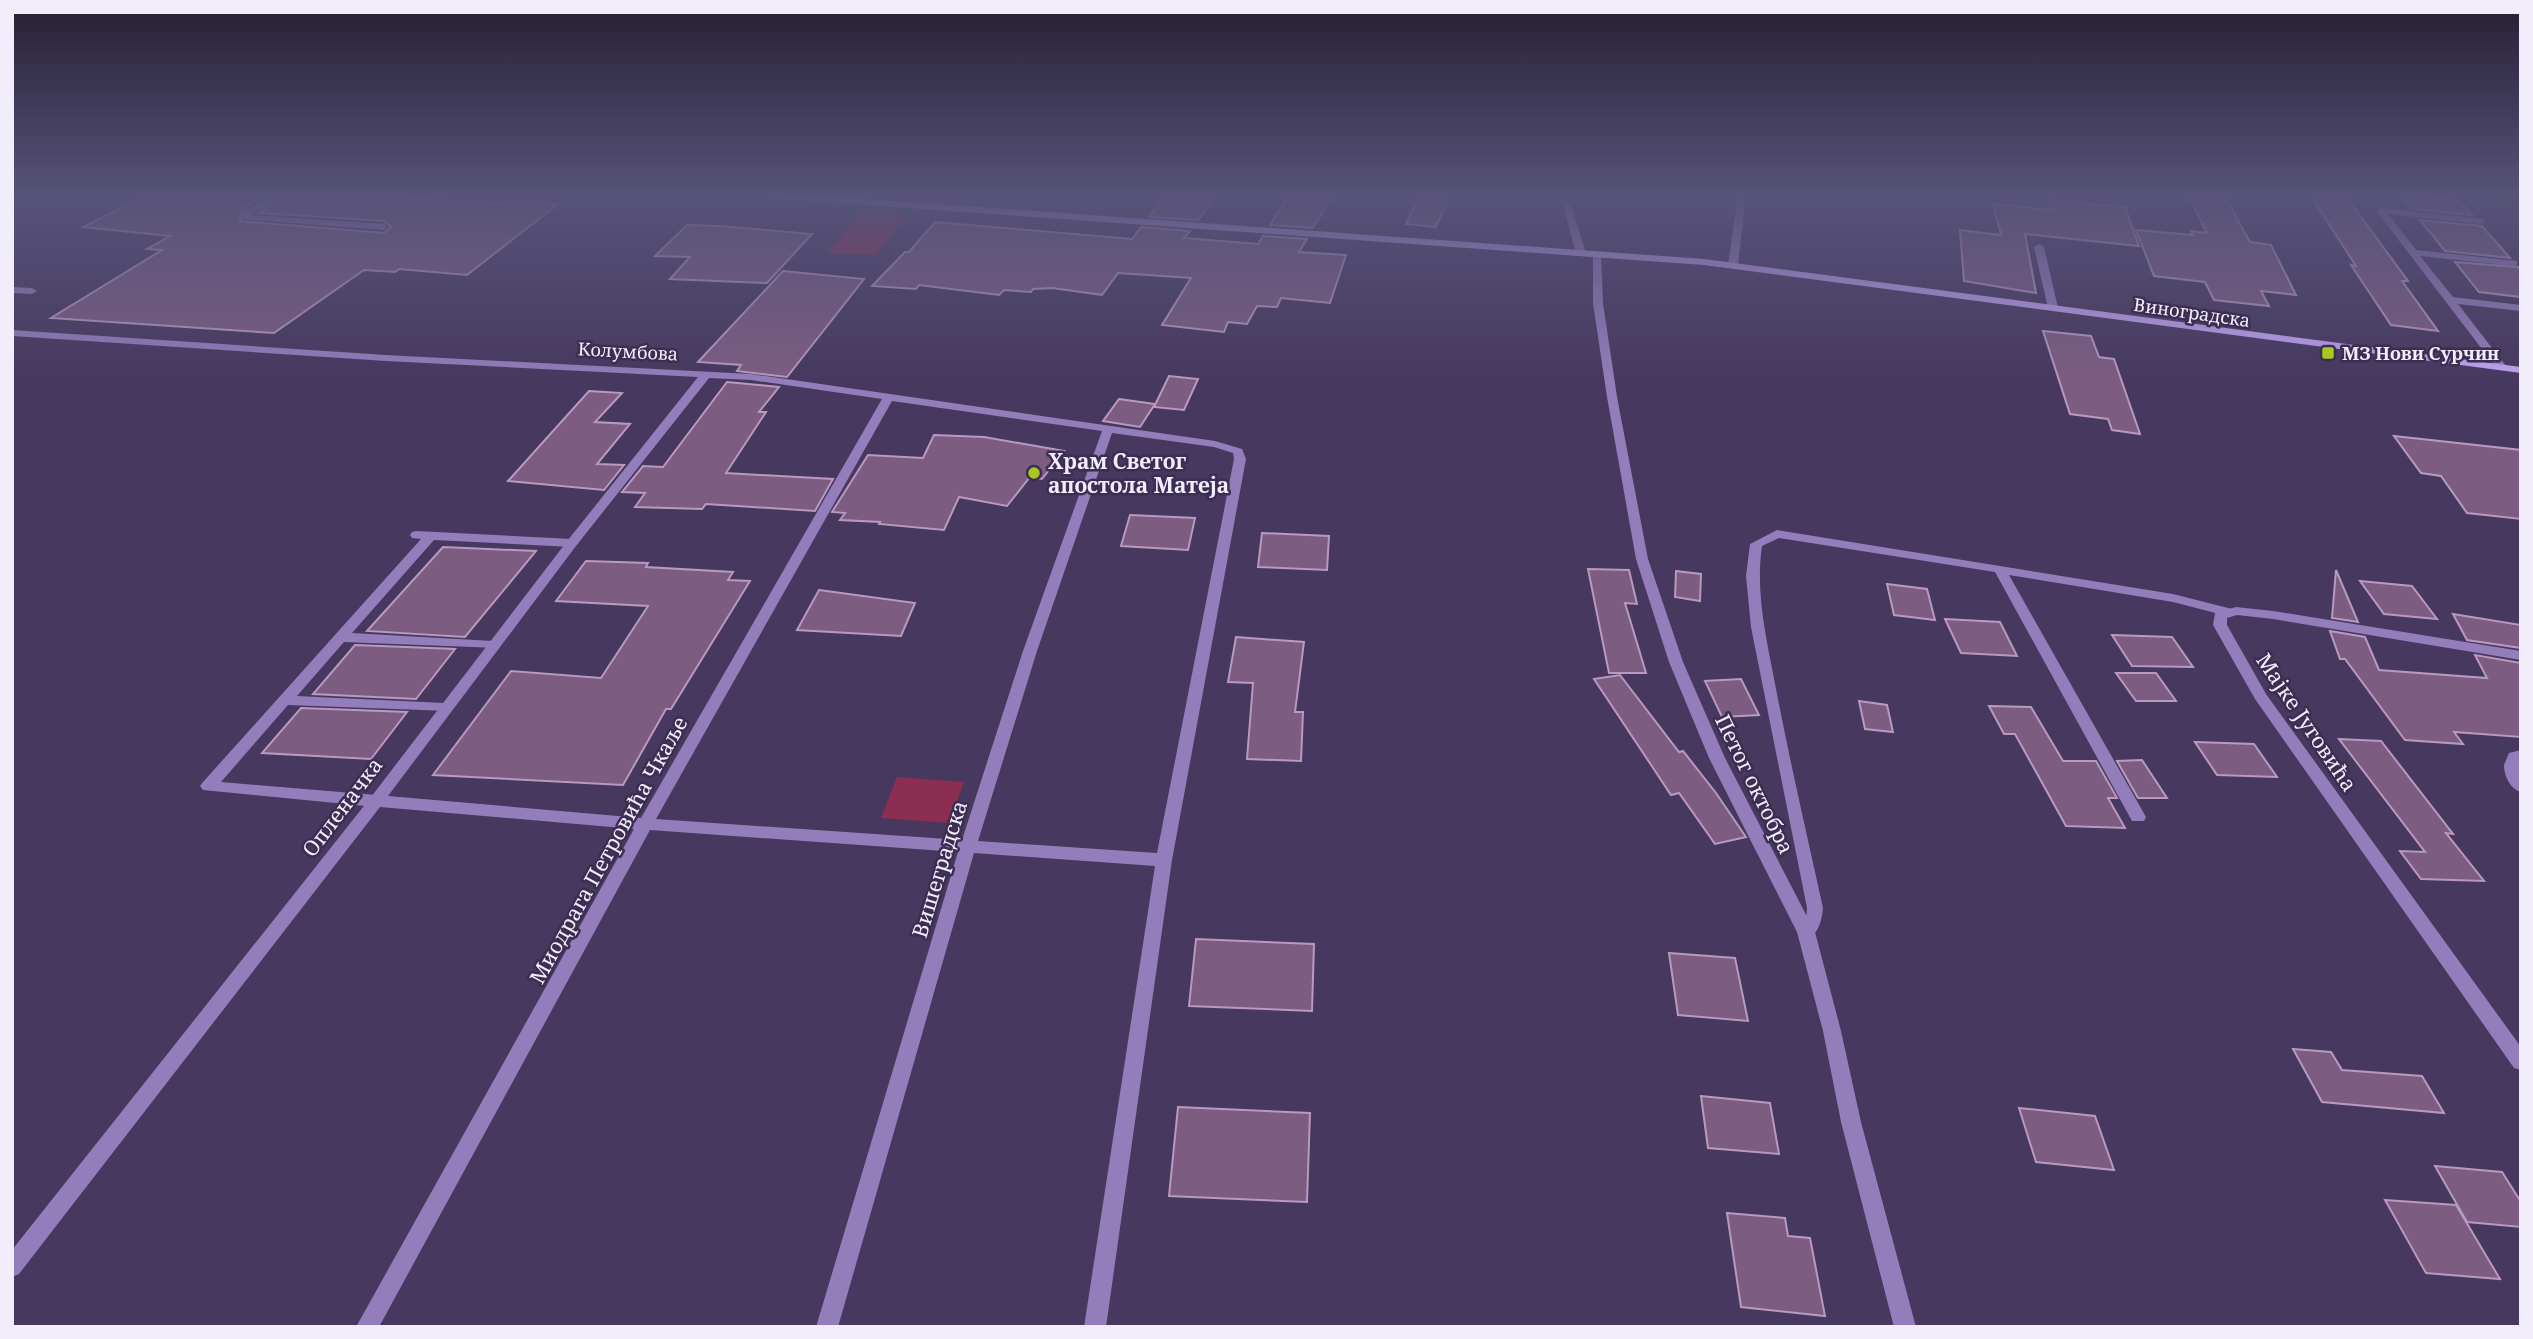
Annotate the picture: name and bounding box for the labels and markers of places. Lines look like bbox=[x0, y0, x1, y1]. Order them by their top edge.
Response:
place label: МЗ Нови Сурчин bbox=[2342, 341, 2499, 365]
marker: МЗ Нови Сурчин bbox=[2320, 345, 2336, 361]
place label: Храм Светог апостола Матеја bbox=[1048, 447, 1229, 499]
marker: Храм Светог апостола Матеја bbox=[1026, 465, 1042, 481]

